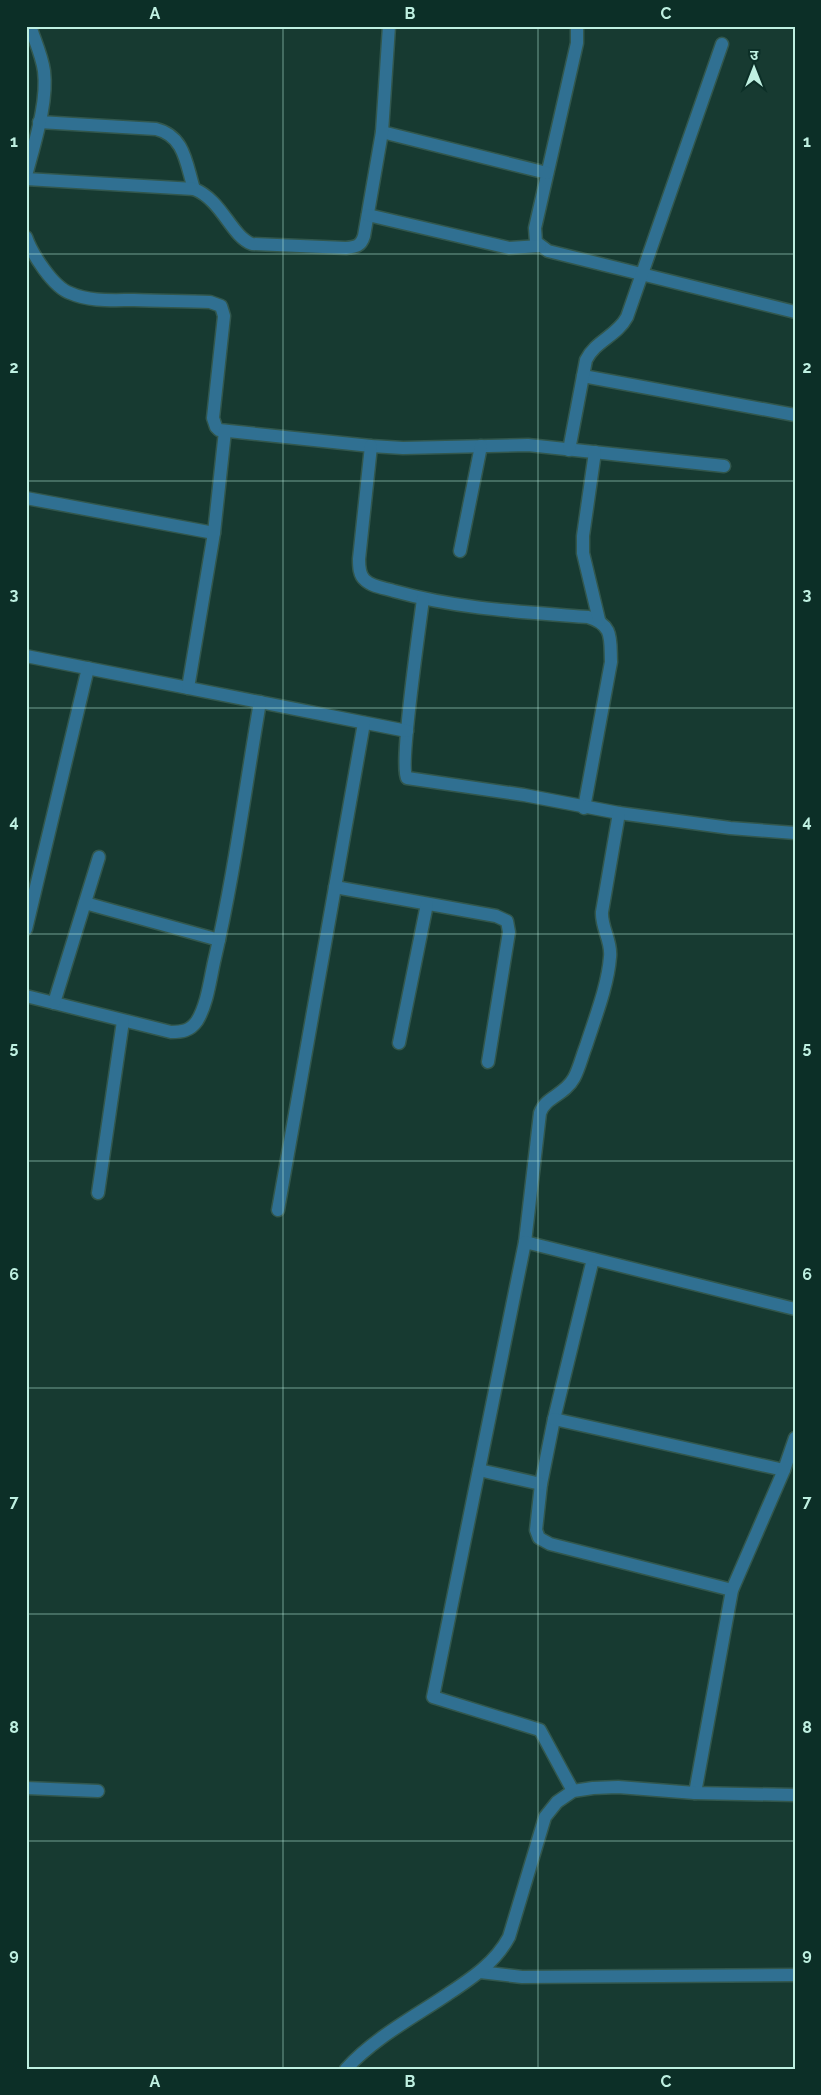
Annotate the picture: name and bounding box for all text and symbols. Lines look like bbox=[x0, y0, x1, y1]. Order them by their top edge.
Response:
text: A bbox=[150, 4, 161, 23]
text: B bbox=[405, 4, 416, 23]
text: C bbox=[661, 4, 672, 23]
north arrow bbox=[728, 42, 778, 92]
text: उ bbox=[750, 47, 759, 63]
text: 1 bbox=[10, 132, 18, 151]
text: 1 bbox=[803, 132, 811, 151]
text: 2 bbox=[9, 358, 19, 377]
text: 2 bbox=[802, 358, 812, 377]
text: 3 bbox=[10, 585, 19, 604]
text: 3 bbox=[803, 585, 812, 604]
text: 4 bbox=[9, 812, 19, 831]
text: 4 bbox=[802, 812, 812, 831]
text: 5 bbox=[10, 1038, 19, 1057]
text: 5 bbox=[803, 1038, 812, 1057]
text: 6 bbox=[9, 1265, 19, 1284]
text: 6 bbox=[802, 1265, 812, 1284]
text: 7 bbox=[10, 1492, 19, 1511]
text: 7 bbox=[803, 1492, 812, 1511]
text: 8 bbox=[9, 1718, 19, 1737]
text: 8 bbox=[802, 1718, 812, 1737]
text: 9 bbox=[9, 1945, 19, 1964]
text: 9 bbox=[802, 1945, 812, 1964]
text: A bbox=[150, 2072, 161, 2091]
text: B bbox=[405, 2072, 416, 2091]
text: C bbox=[661, 2072, 672, 2091]

